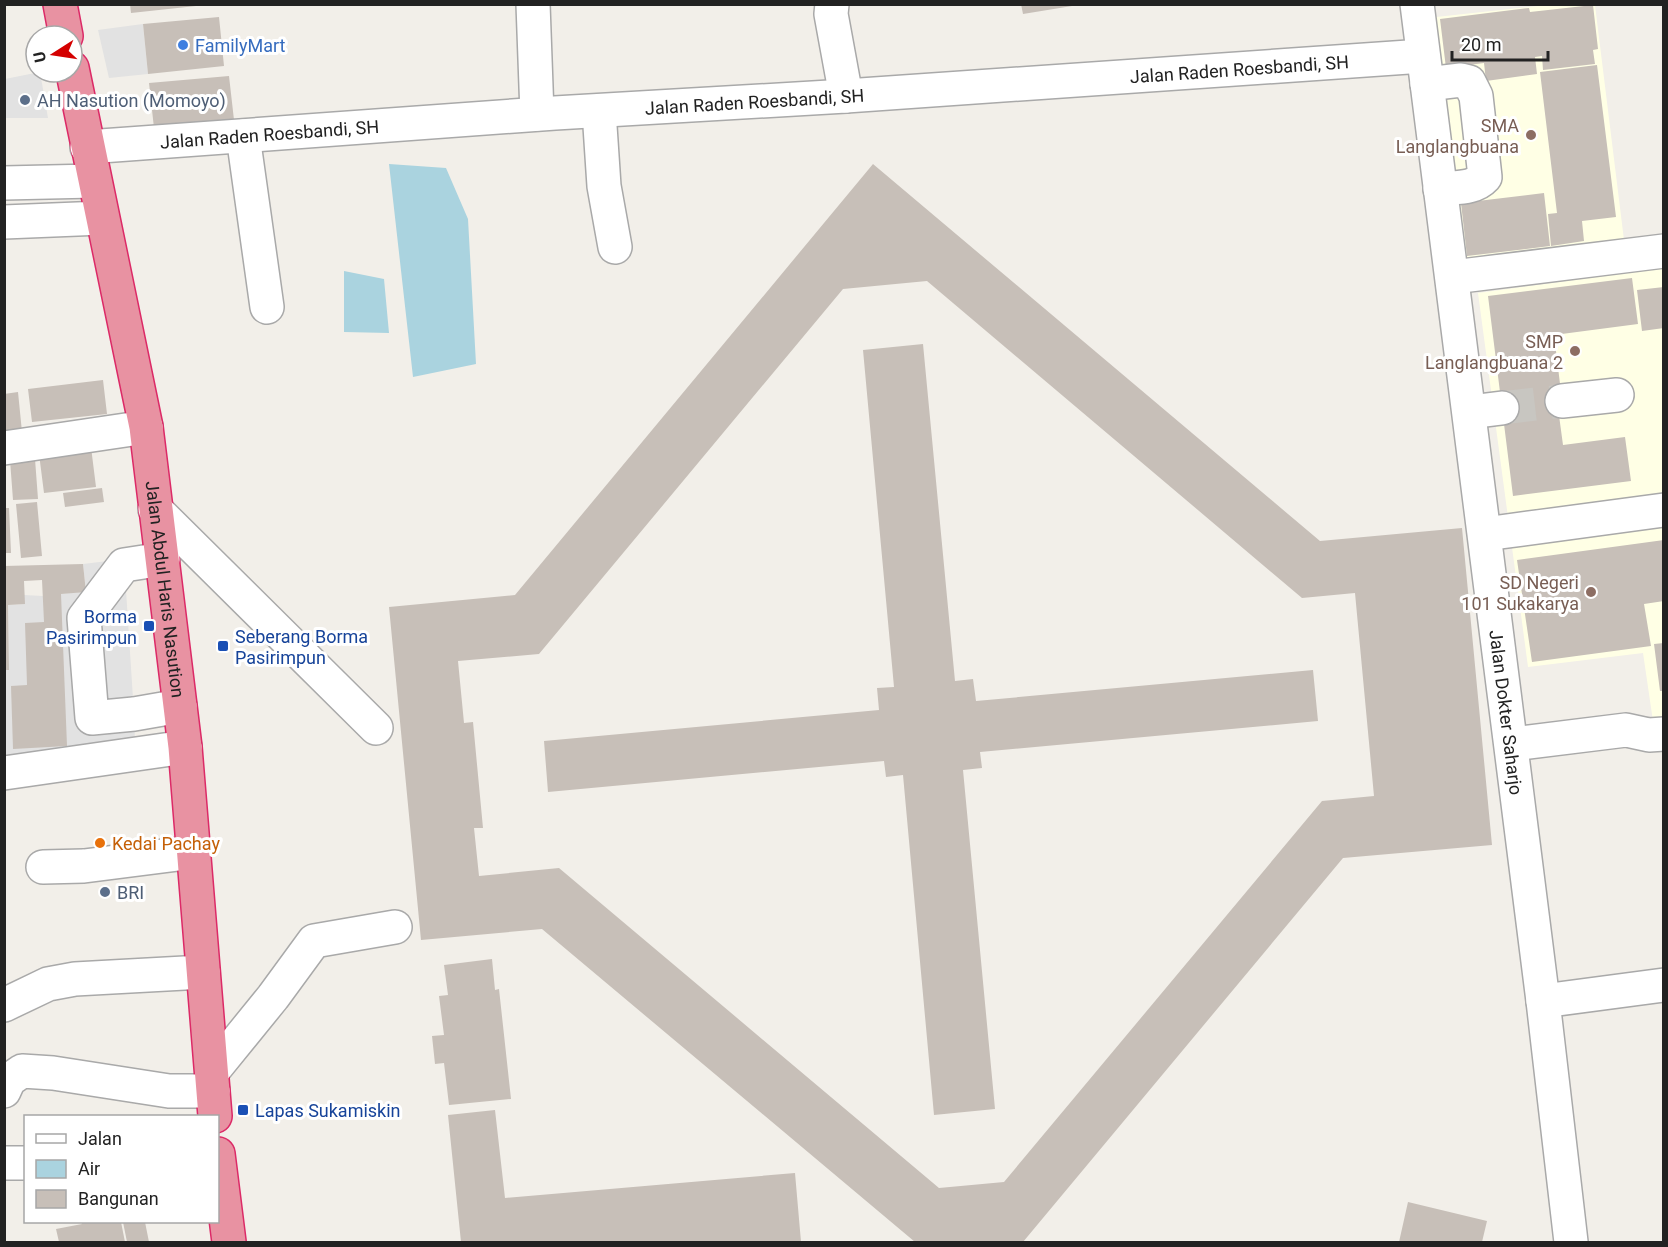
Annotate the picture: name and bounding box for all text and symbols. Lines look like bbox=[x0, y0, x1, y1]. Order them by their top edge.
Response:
north arrow bbox=[24, 24, 84, 84]
scale bar bbox=[1452, 24, 1548, 62]
text: 20 m bbox=[1461, 34, 1501, 55]
place label: FamilyMart bbox=[195, 35, 286, 56]
marker: FamilyMart bbox=[176, 38, 190, 52]
text: U bbox=[29, 50, 50, 64]
street label: Jalan Raden Roesbandi, SH bbox=[1129, 51, 1350, 87]
street label: Jalan Raden Roesbandi, SH bbox=[644, 84, 865, 118]
place label: AH Nasution (Momoyo) bbox=[37, 90, 226, 112]
marker: AH Nasution (Momoyo) bbox=[18, 93, 32, 107]
street label: Jalan Raden Roesbandi, SH bbox=[159, 115, 380, 152]
place label: SMA Langlangbuana bbox=[1396, 115, 1519, 157]
marker: SMA Langlangbuana bbox=[1524, 128, 1538, 142]
place label: SMP Langlangbuana 2 bbox=[1425, 331, 1563, 373]
marker: SMP Langlangbuana 2 bbox=[1568, 344, 1582, 358]
street label: Jalan Abdul Haris Nasution bbox=[142, 480, 189, 699]
place label: SD Negeri 101 Sukakarya bbox=[1461, 572, 1579, 614]
marker: SD Negeri 101 Sukakarya bbox=[1584, 585, 1598, 599]
place label: Borma Pasirimpun bbox=[46, 606, 137, 648]
marker: Borma Pasirimpun bbox=[142, 619, 156, 633]
place label: Seberang Borma Pasirimpun bbox=[235, 626, 368, 668]
street label: Jalan Dokter Saharjo bbox=[1486, 628, 1527, 796]
marker: Seberang Borma Pasirimpun bbox=[216, 639, 230, 653]
place label: Kedai Pachay bbox=[112, 833, 220, 854]
marker: Kedai Pachay bbox=[93, 836, 107, 850]
place label: BRI bbox=[117, 882, 144, 903]
marker: BRI bbox=[98, 885, 112, 899]
place label: Lapas Sukamiskin bbox=[255, 1100, 401, 1121]
marker: Lapas Sukamiskin bbox=[236, 1103, 250, 1117]
legend bbox=[24, 1115, 219, 1223]
text: Jalan bbox=[78, 1128, 122, 1149]
text: Air bbox=[78, 1158, 100, 1179]
text: Bangunan bbox=[78, 1188, 159, 1209]

